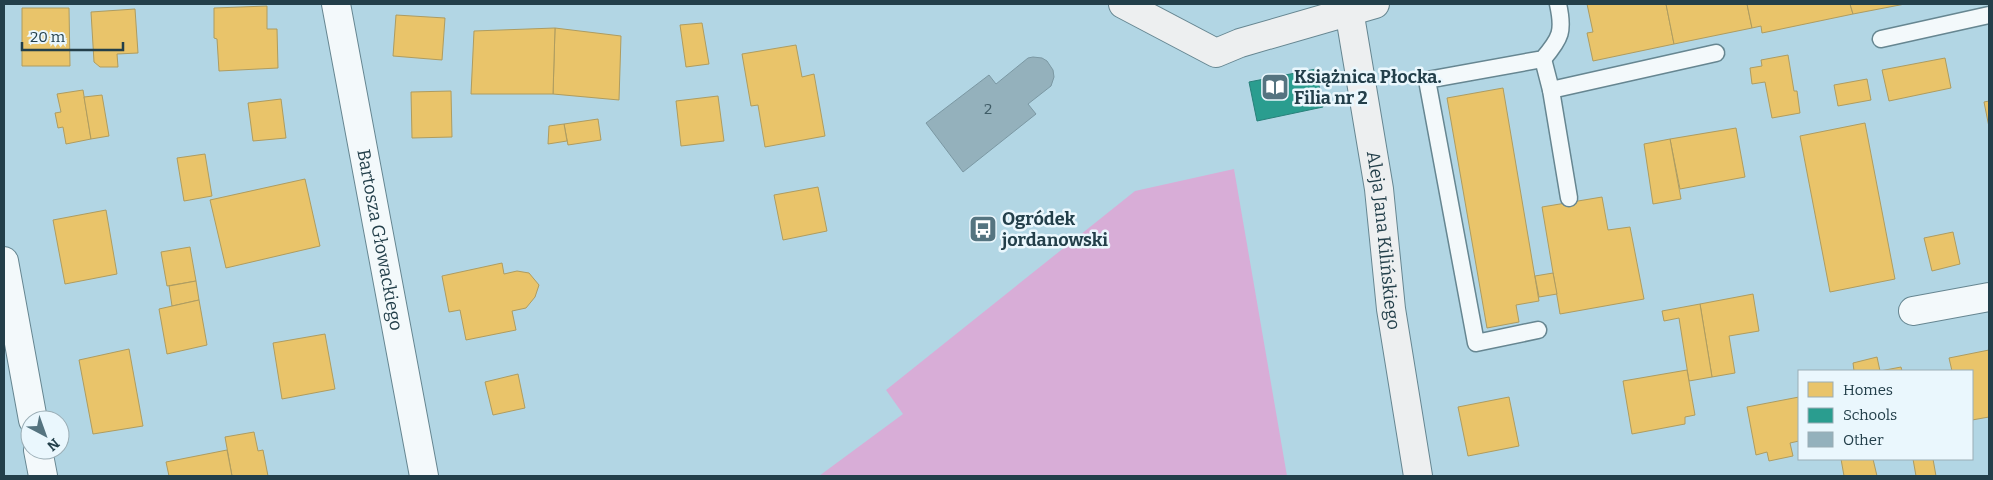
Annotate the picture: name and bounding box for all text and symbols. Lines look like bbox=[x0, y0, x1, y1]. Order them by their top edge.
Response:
scale bar bbox=[22, 20, 124, 52]
text: 20 m bbox=[30, 28, 66, 46]
place label: Książnica Płocka. Filia nr 2 bbox=[1294, 66, 1442, 109]
library icon: Książnica Płocka. Filia nr 2 bbox=[1260, 72, 1290, 102]
house number: 2 bbox=[984, 100, 992, 118]
street label: Bartosza Głowackiego bbox=[352, 147, 408, 332]
street label: Aleja Jana Kilińskiego bbox=[1362, 149, 1405, 331]
place label: Ogródek jordanowski bbox=[1000, 208, 1108, 251]
bus stop icon: Ogródek jordanowski bbox=[968, 214, 998, 244]
legend bbox=[1798, 370, 1973, 460]
text: Homes bbox=[1843, 381, 1893, 399]
text: Schools bbox=[1843, 406, 1897, 424]
north arrow bbox=[20, 410, 70, 460]
text: Other bbox=[1843, 431, 1884, 449]
text: N bbox=[43, 434, 63, 455]

